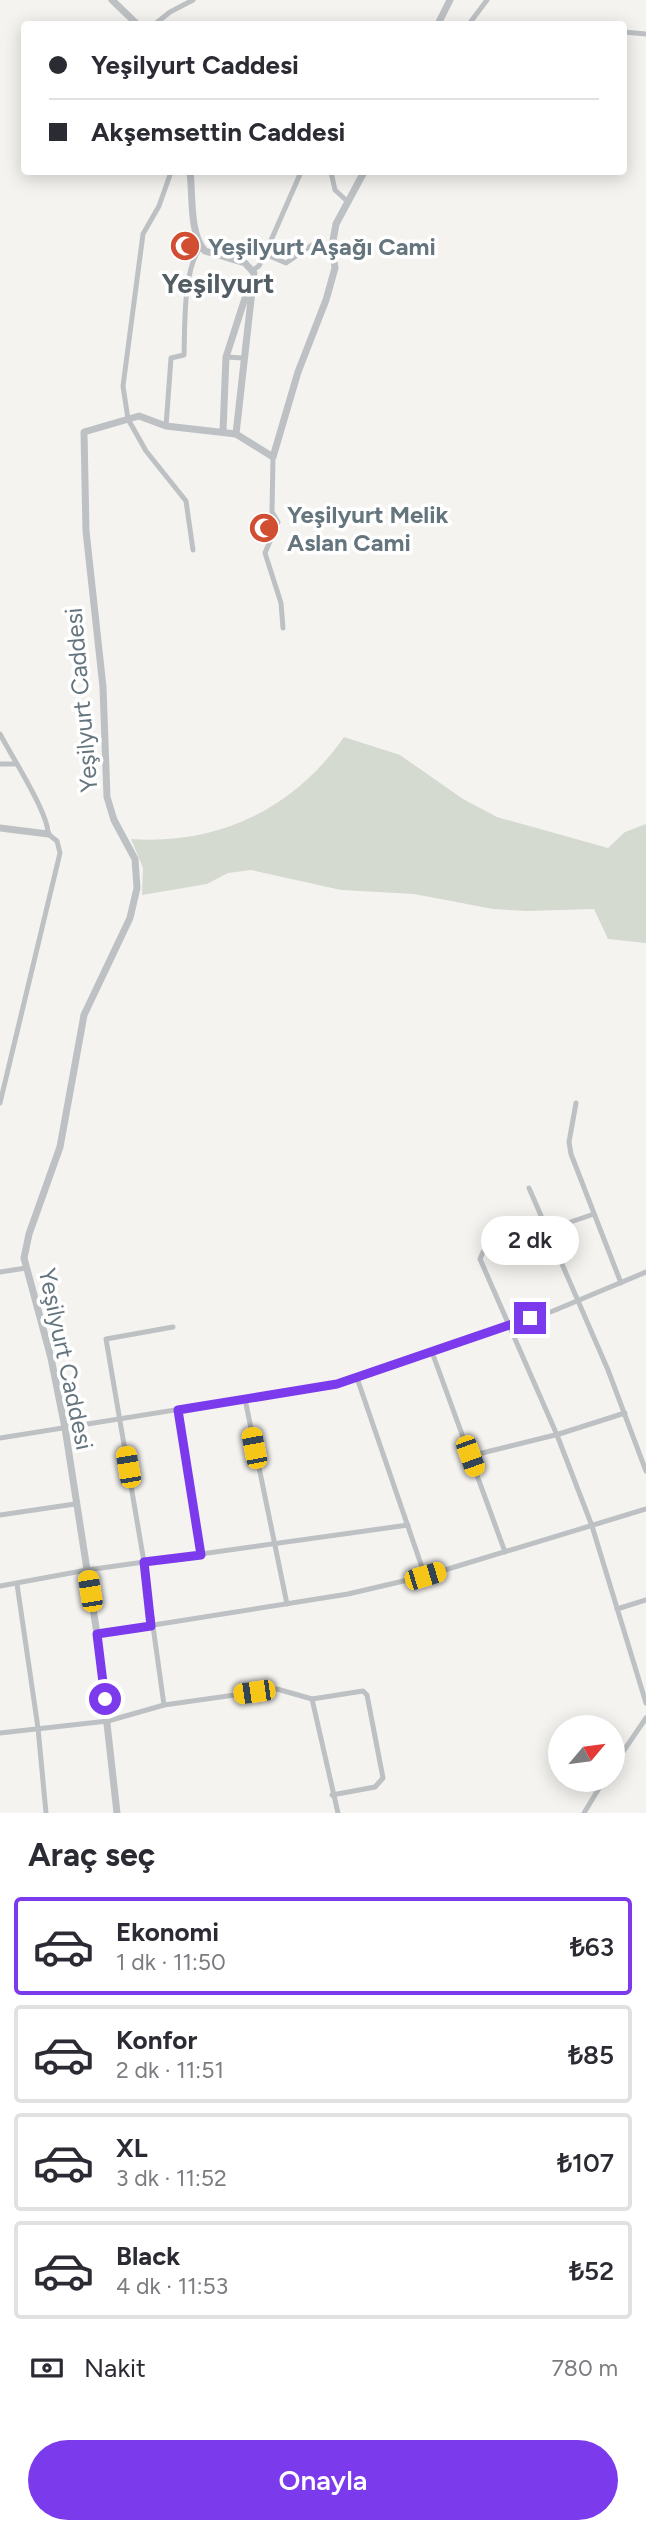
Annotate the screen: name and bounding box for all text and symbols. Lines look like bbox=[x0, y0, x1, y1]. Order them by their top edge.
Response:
text: Yeşilyurt Caddesi bbox=[91, 49, 299, 81]
text: Akşemsettin Caddesi bbox=[91, 116, 345, 148]
mosque icon: Yeşilyurt Aşağı Cami bbox=[168, 229, 202, 263]
place label: Yeşilyurt Aşağı Cami bbox=[208, 232, 436, 261]
district label: Yeşilyurt bbox=[162, 266, 274, 300]
place label: Yeşilyurt Melik Aslan Cami bbox=[287, 500, 448, 557]
mosque icon: Yeşilyurt Melik Aslan Cami bbox=[247, 511, 281, 545]
street label: Yeşilyurt Caddesi bbox=[58, 607, 104, 793]
callout: 2 dk bbox=[481, 1216, 579, 1266]
text: 2 dk bbox=[508, 1226, 552, 1254]
street label: Yeşilyurt Caddesi bbox=[33, 1266, 99, 1452]
route end bbox=[514, 1302, 546, 1334]
car bbox=[240, 1425, 269, 1471]
car bbox=[453, 1433, 488, 1479]
car bbox=[115, 1444, 142, 1490]
car bbox=[402, 1560, 449, 1592]
car bbox=[77, 1569, 104, 1613]
car bbox=[232, 1679, 277, 1705]
route start bbox=[89, 1683, 121, 1715]
north arrow bbox=[548, 1715, 625, 1792]
map controls bbox=[548, 1715, 625, 1792]
text: Araç seç bbox=[28, 1836, 155, 1874]
icon: car bbox=[32, 1915, 95, 1978]
text: Ekonomi bbox=[116, 1916, 219, 1948]
text: ₺63 bbox=[570, 1931, 614, 1963]
text: 1 dk · 11:50 bbox=[116, 1948, 226, 1976]
icon: car bbox=[32, 2023, 95, 2086]
text: Konfor bbox=[116, 2024, 197, 2056]
text: ₺85 bbox=[568, 2039, 614, 2071]
text: 2 dk · 11:51 bbox=[116, 2056, 224, 2084]
icon: car bbox=[32, 2131, 95, 2194]
text: XL bbox=[116, 2132, 148, 2164]
text: ₺107 bbox=[557, 2147, 614, 2179]
text: 3 dk · 11:52 bbox=[116, 2164, 227, 2192]
icon: car bbox=[32, 2239, 95, 2302]
text: Black bbox=[116, 2240, 180, 2272]
text: ₺52 bbox=[569, 2255, 614, 2287]
text: 4 dk · 11:53 bbox=[116, 2272, 228, 2300]
icon: cash bbox=[28, 2349, 66, 2387]
text: Nakit bbox=[84, 2352, 146, 2384]
text: 780 m bbox=[552, 2354, 618, 2382]
button: Onayla bbox=[28, 2440, 618, 2520]

